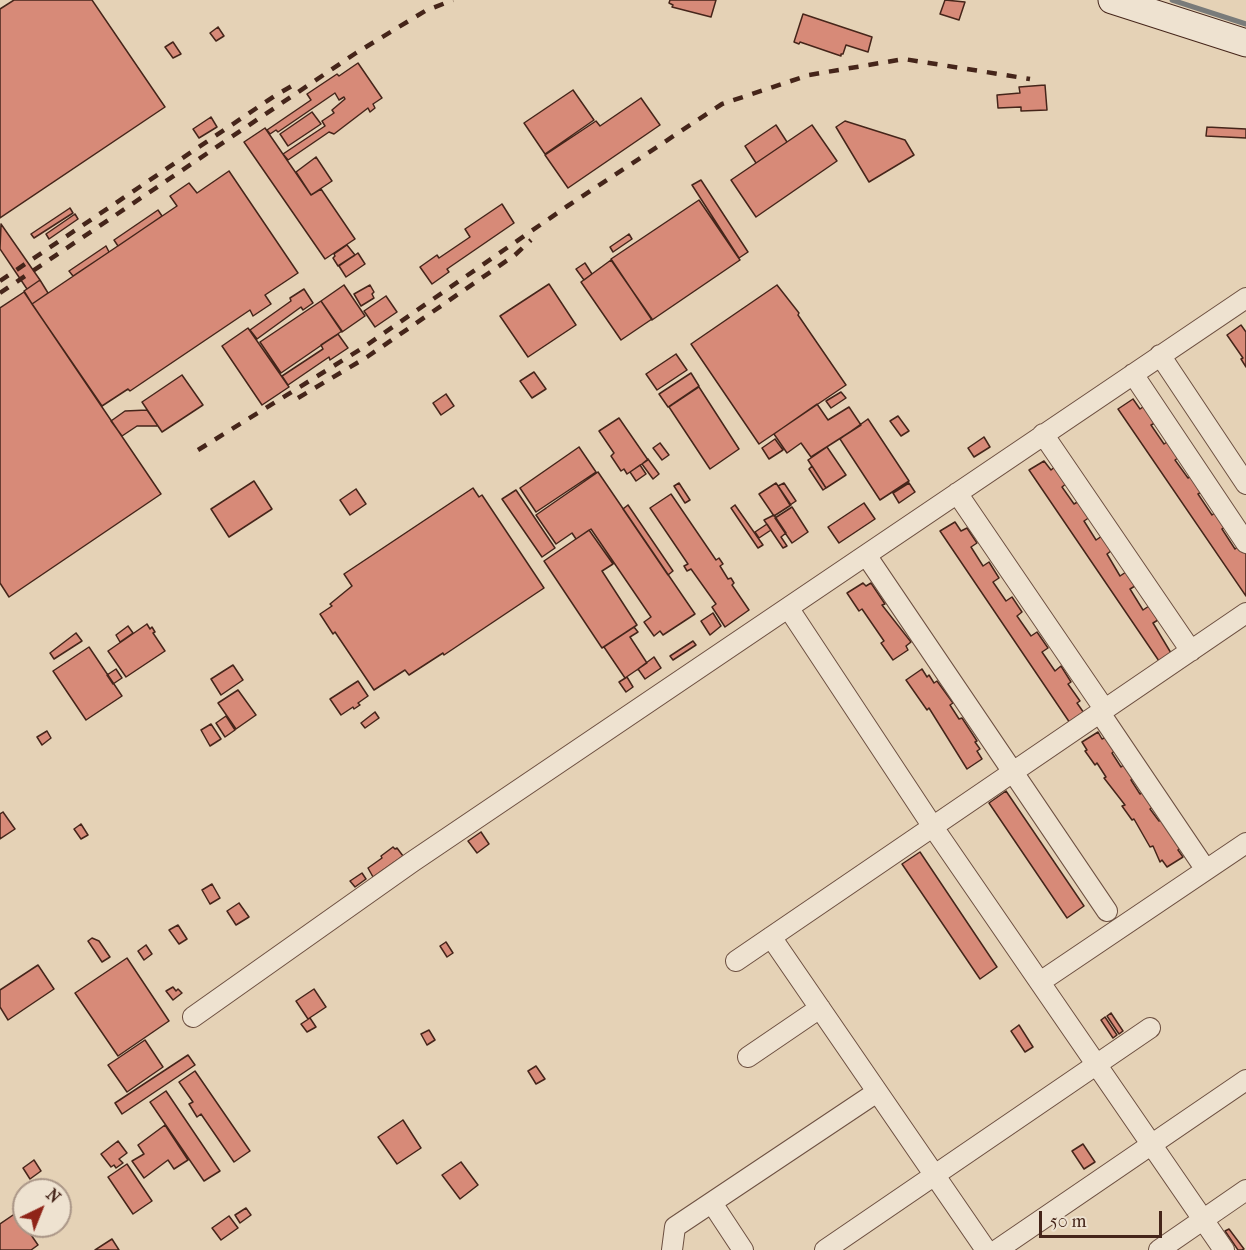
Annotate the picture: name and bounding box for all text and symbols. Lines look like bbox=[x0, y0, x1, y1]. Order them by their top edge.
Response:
north arrow bbox=[12, 1178, 72, 1238]
text: N bbox=[42, 1185, 64, 1207]
scale bar bbox=[1042, 1199, 1165, 1237]
text: 50 m bbox=[1050, 1211, 1086, 1232]

